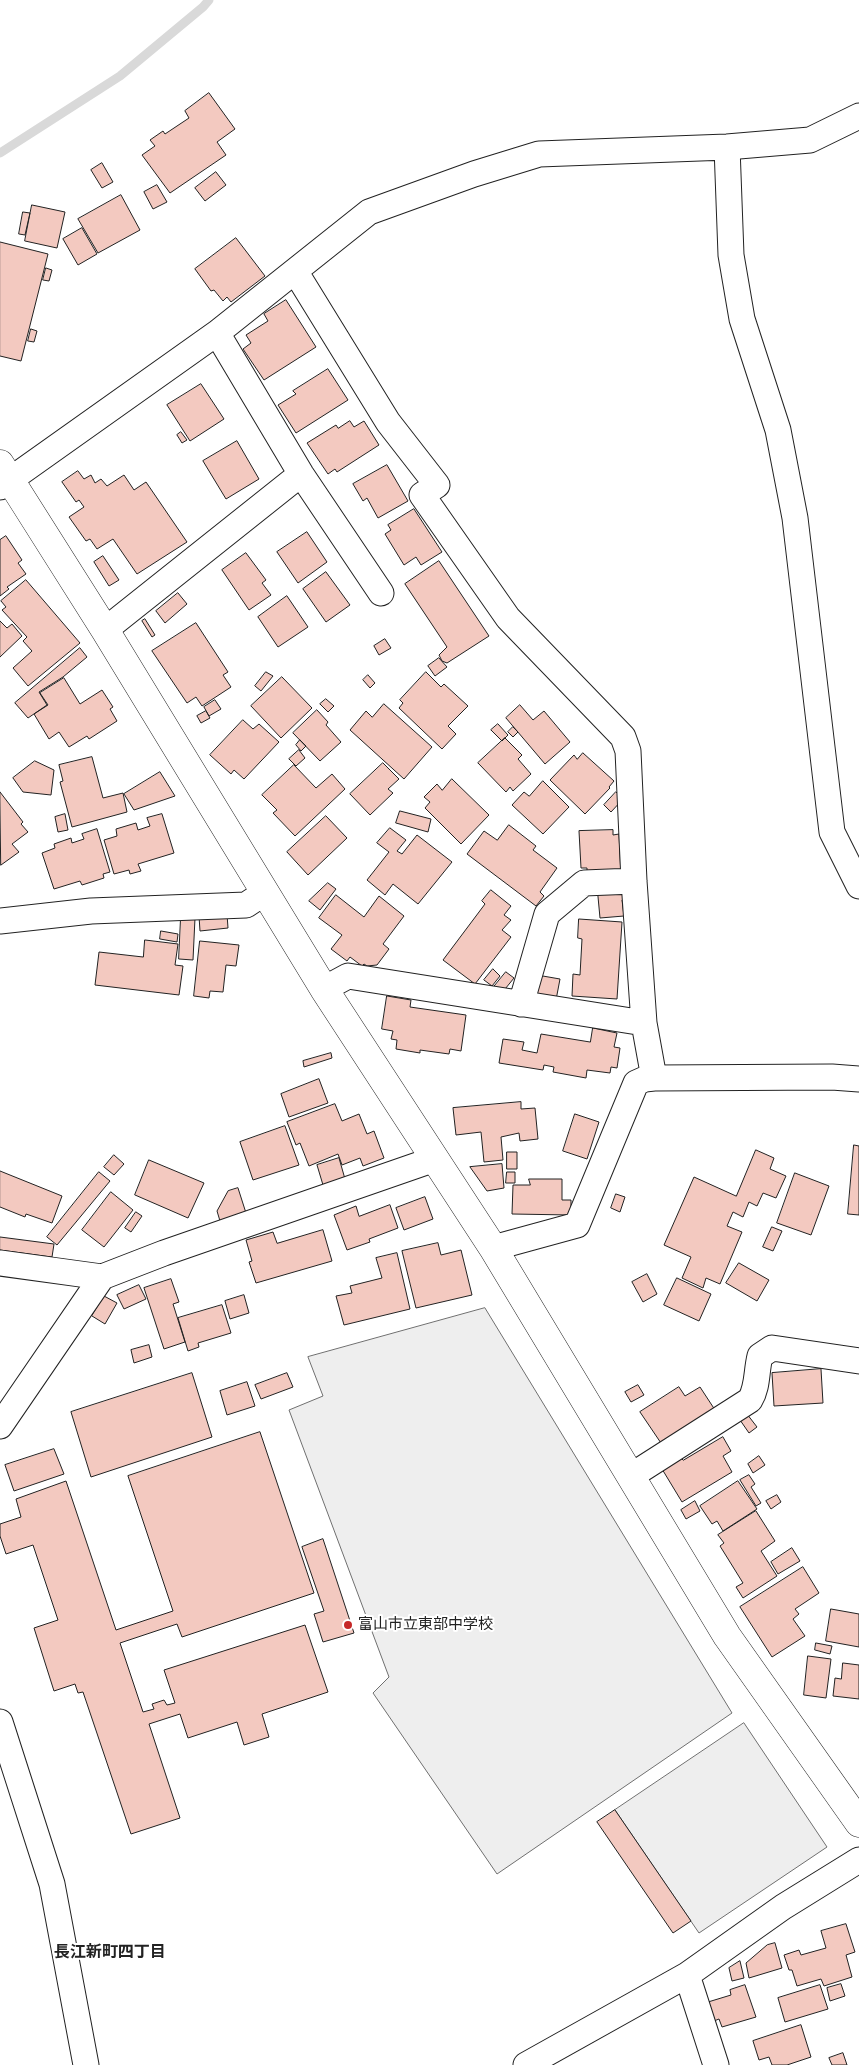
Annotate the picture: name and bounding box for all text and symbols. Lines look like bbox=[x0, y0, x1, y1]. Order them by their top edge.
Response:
place label: 富山市立東部中学校 bbox=[358, 1616, 493, 1634]
marker: 富山市立東部中学校 bbox=[342, 1619, 354, 1631]
district label: 長江新町四丁目 bbox=[54, 1943, 166, 1963]

